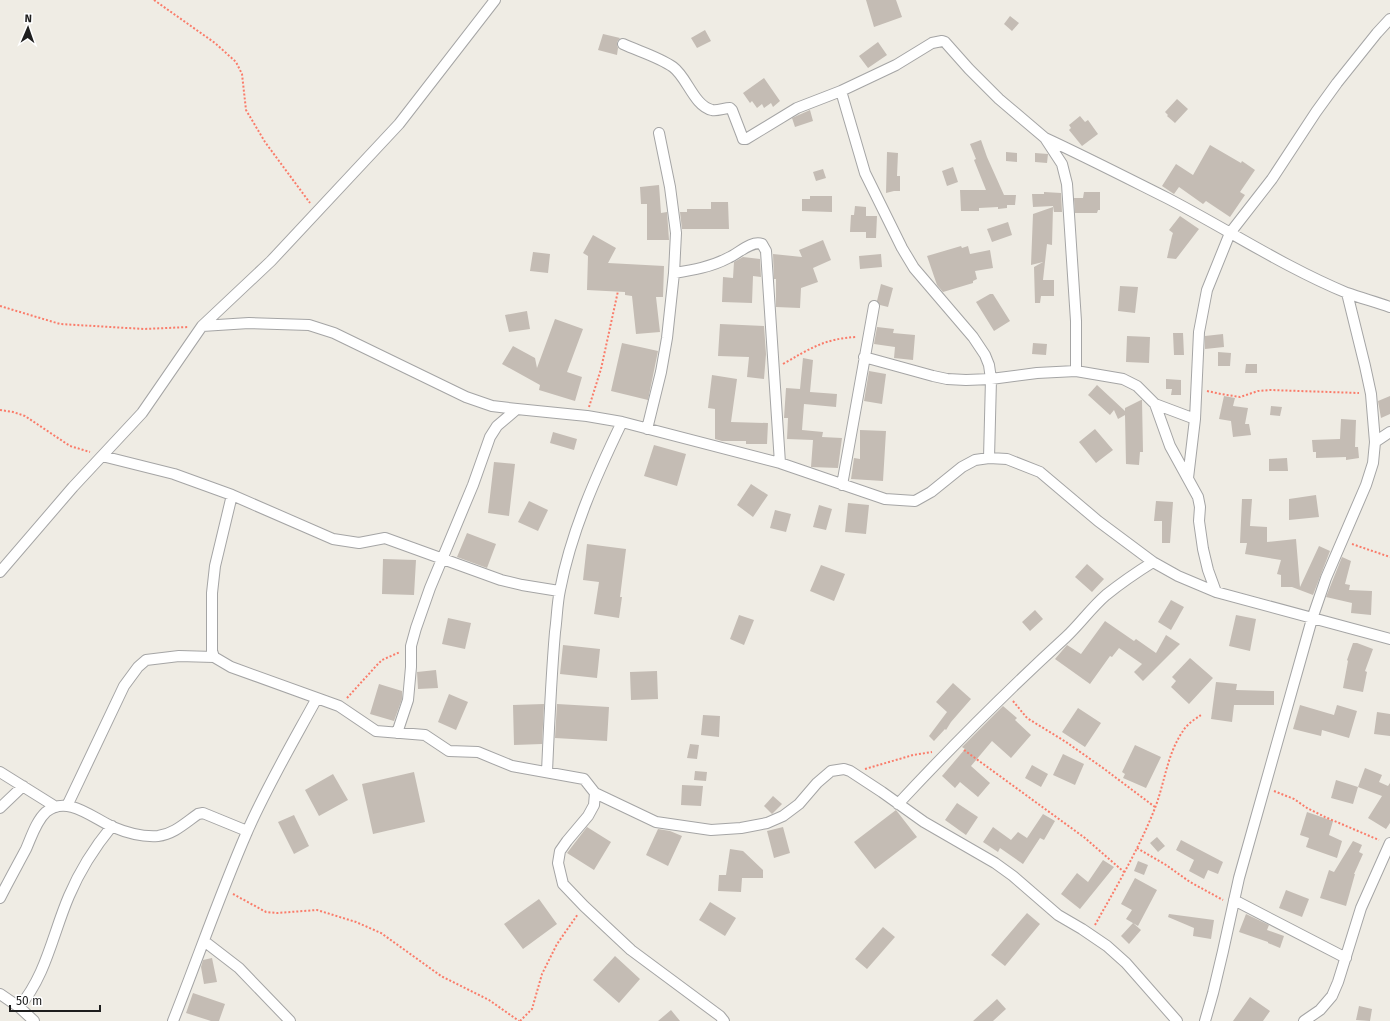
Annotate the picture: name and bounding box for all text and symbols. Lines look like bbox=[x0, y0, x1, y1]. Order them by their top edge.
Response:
north arrow bbox=[8, 8, 48, 48]
text: N bbox=[24, 12, 32, 25]
scale bar bbox=[10, 987, 100, 1013]
text: 50 m bbox=[16, 994, 42, 1008]

